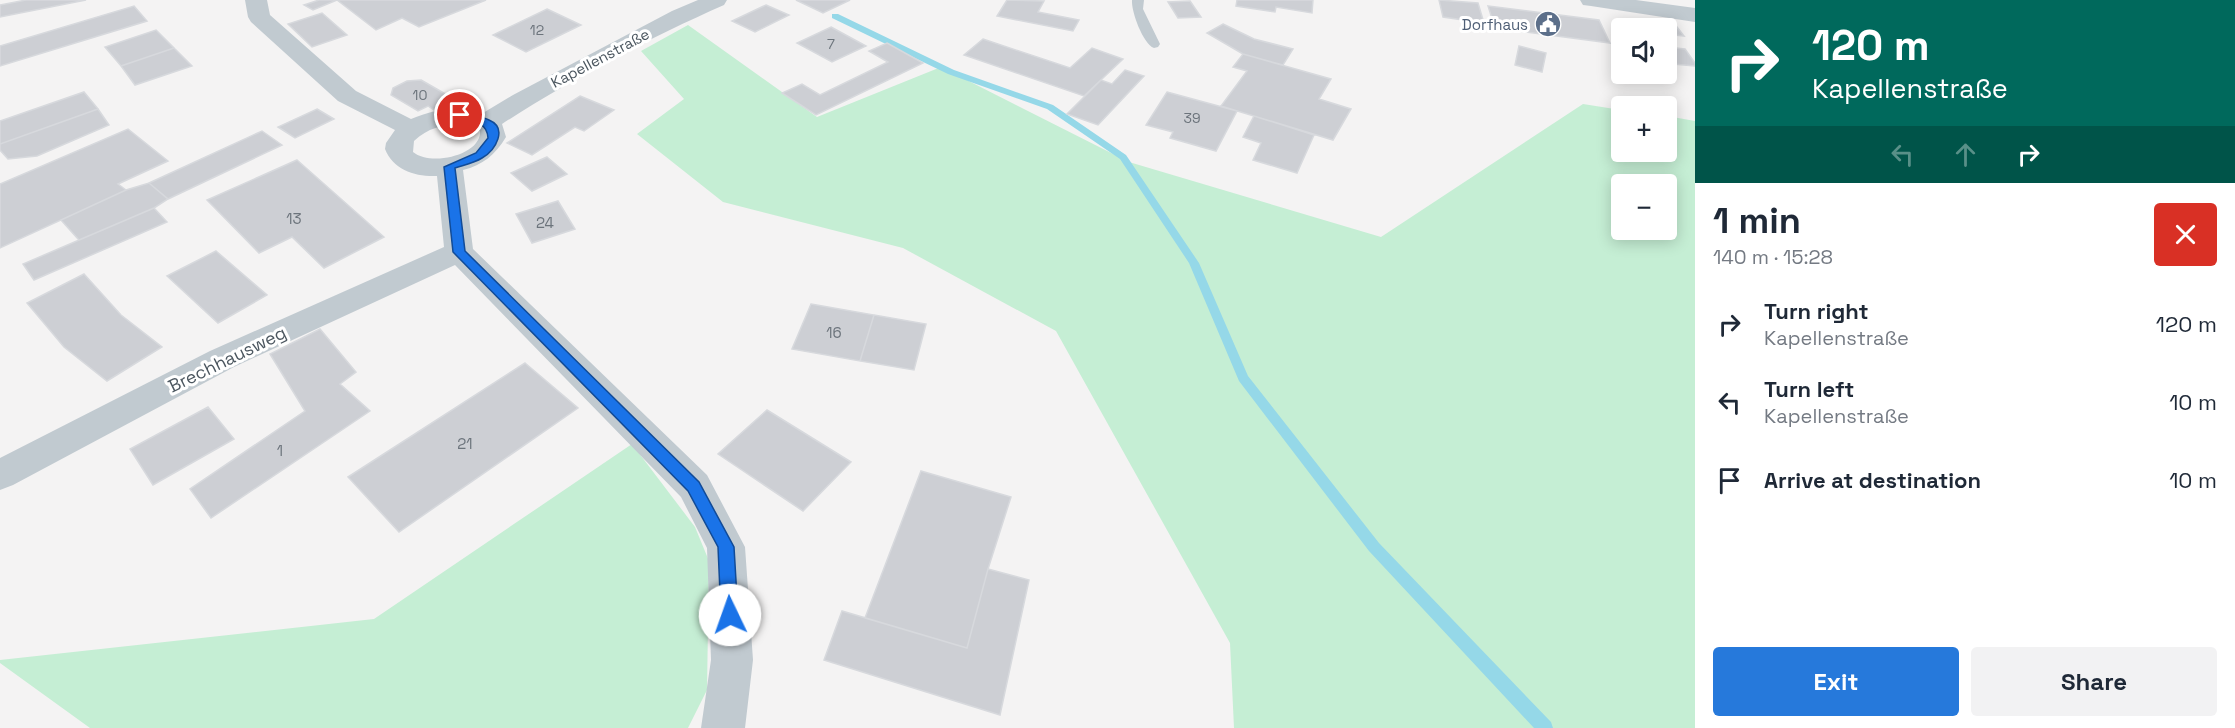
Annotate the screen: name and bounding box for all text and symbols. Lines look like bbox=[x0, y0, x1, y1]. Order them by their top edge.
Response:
public building icon: Dorfhaus bbox=[1533, 9, 1563, 39]
place label: Dorfhaus bbox=[1462, 15, 1528, 34]
map controls bbox=[1611, 18, 1677, 240]
button: sound bbox=[1611, 18, 1677, 84]
text: 120 m bbox=[1812, 19, 1930, 72]
house number: 12 bbox=[530, 21, 544, 39]
street label: Kapellenstraße bbox=[548, 24, 653, 92]
icon: right bbox=[1713, 24, 1791, 102]
house number: 7 bbox=[827, 35, 835, 53]
text: Kapellenstraße bbox=[1812, 71, 2008, 106]
house number: 10 bbox=[413, 86, 427, 104]
pin bbox=[434, 89, 485, 140]
button: + bbox=[1611, 96, 1677, 162]
icon: arrive bbox=[443, 98, 476, 131]
house number: 39 bbox=[1183, 109, 1201, 127]
icon: left bbox=[1886, 138, 1919, 171]
icon: ahead bbox=[1949, 138, 1982, 171]
icon: right bbox=[2012, 138, 2045, 171]
button: − bbox=[1611, 174, 1677, 240]
text: 1 min bbox=[1713, 198, 1801, 244]
button: close bbox=[2154, 203, 2217, 266]
house number: 13 bbox=[286, 209, 302, 228]
house number: 24 bbox=[536, 213, 554, 232]
text: 140 m · 15:28 bbox=[1713, 244, 1833, 270]
text: Turn right bbox=[1764, 297, 1869, 325]
icon: right bbox=[1713, 308, 1746, 341]
text: 120 m bbox=[2156, 310, 2217, 338]
street label: Brechhausweg bbox=[164, 320, 290, 398]
house number: 16 bbox=[826, 323, 842, 342]
text: Kapellenstraße bbox=[1764, 325, 1909, 351]
text: Turn left bbox=[1764, 375, 1854, 403]
icon: left bbox=[1713, 386, 1746, 419]
text: 10 m bbox=[2169, 388, 2217, 416]
text: Kapellenstraße bbox=[1764, 403, 1909, 429]
house number: 21 bbox=[457, 434, 473, 453]
house number: 1 bbox=[277, 441, 283, 460]
icon: arrive bbox=[1713, 464, 1746, 497]
text: Arrive at destination bbox=[1764, 466, 1981, 494]
text: 10 m bbox=[2169, 466, 2217, 494]
position arrow bbox=[698, 583, 762, 647]
button: Exit bbox=[1713, 647, 1959, 716]
button: Share bbox=[1971, 647, 2217, 716]

